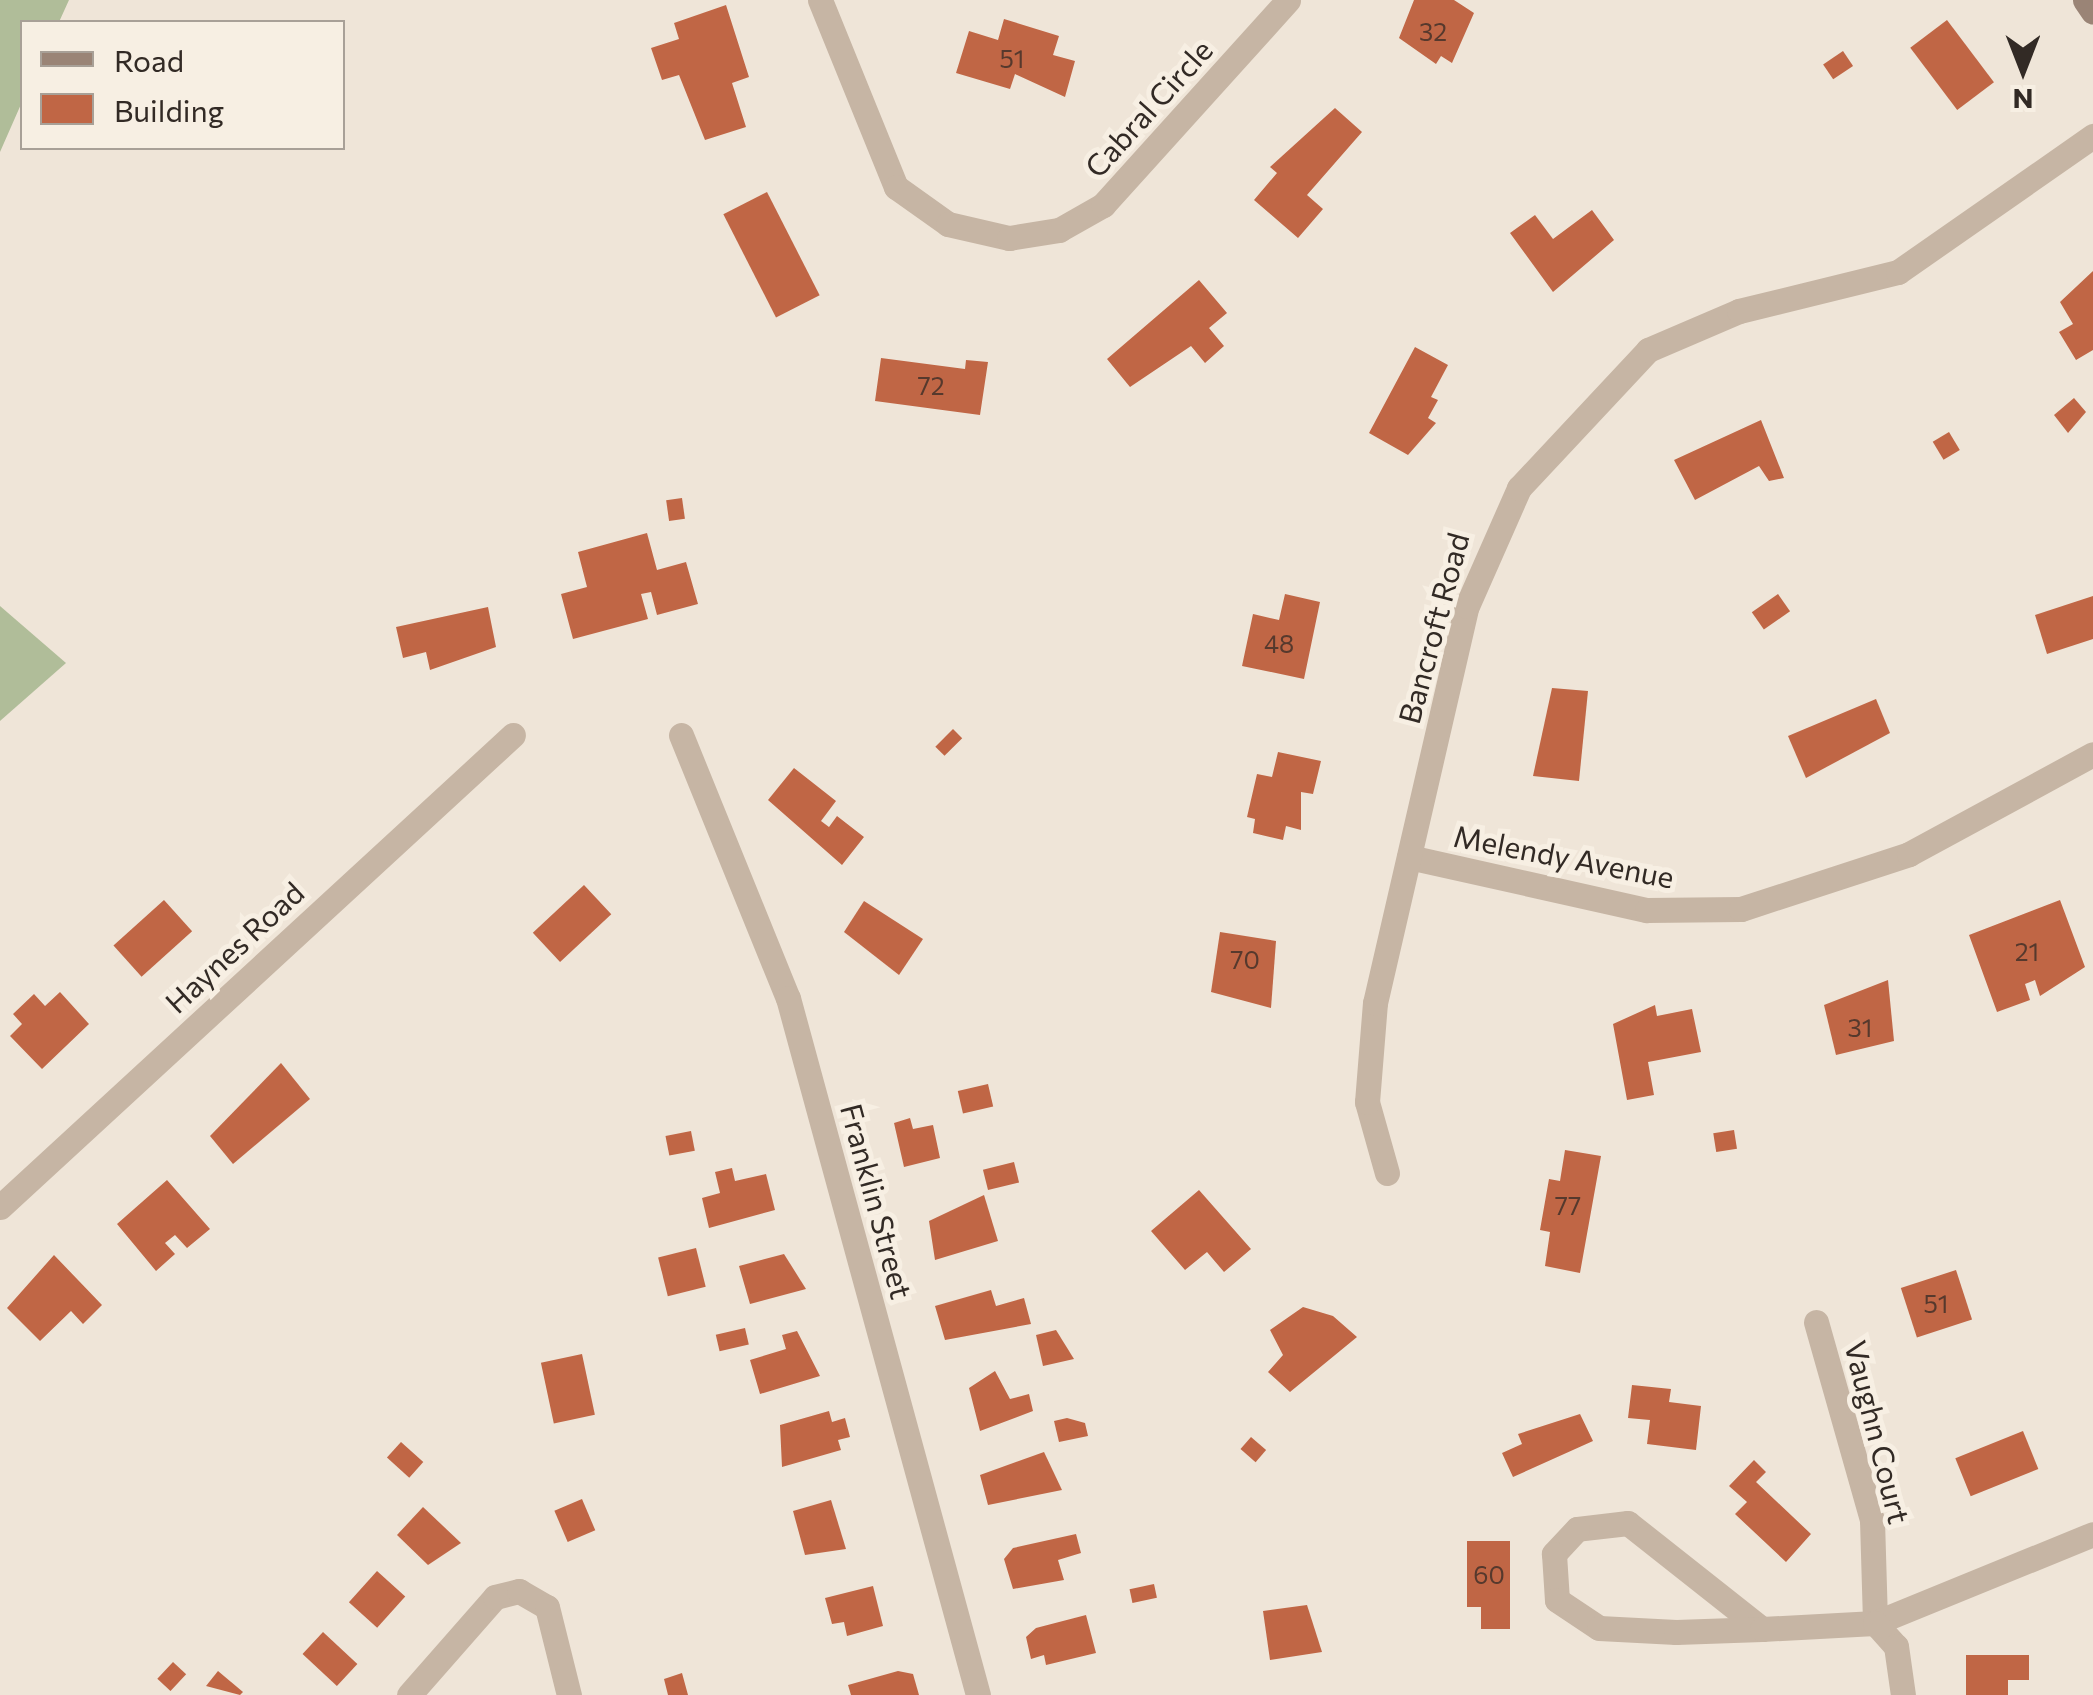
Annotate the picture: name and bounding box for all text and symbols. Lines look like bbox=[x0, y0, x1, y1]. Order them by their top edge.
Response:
house number: 32 bbox=[1419, 16, 1447, 46]
legend bbox=[20, 20, 345, 150]
north arrow bbox=[1973, 20, 2073, 120]
street label: Cabral Circle bbox=[1077, 32, 1219, 184]
text: Road bbox=[114, 41, 184, 78]
house number: 51 bbox=[999, 43, 1025, 73]
text: N bbox=[2013, 83, 2034, 117]
text: Building bbox=[114, 91, 224, 128]
house number: 72 bbox=[917, 370, 945, 400]
street label: Bancroft Road bbox=[1390, 529, 1476, 727]
house number: 48 bbox=[1264, 628, 1294, 658]
street label: Melendy Avenue bbox=[1451, 817, 1677, 895]
street label: Haynes Road bbox=[157, 874, 311, 1020]
house number: 21 bbox=[2015, 936, 2039, 966]
house number: 70 bbox=[1230, 944, 1260, 974]
house number: 31 bbox=[1848, 1012, 1872, 1042]
street label: Franklin Street bbox=[834, 1099, 920, 1303]
house number: 77 bbox=[1555, 1190, 1581, 1220]
house number: 51 bbox=[1923, 1288, 1949, 1318]
street label: Vaughn Court bbox=[1838, 1337, 1918, 1527]
house number: 60 bbox=[1473, 1559, 1505, 1589]

